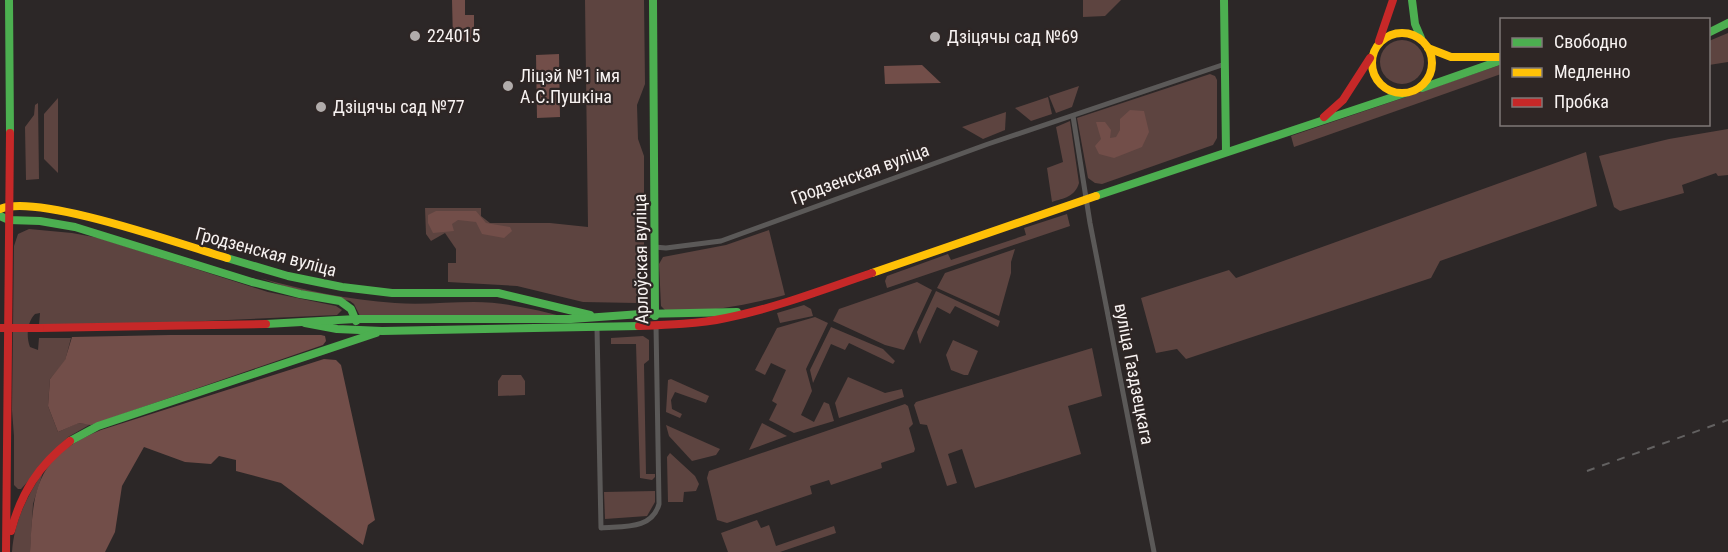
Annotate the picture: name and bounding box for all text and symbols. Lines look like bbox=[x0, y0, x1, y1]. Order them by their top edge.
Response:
legend bbox=[1500, 18, 1710, 126]
place label: 224015 bbox=[427, 25, 480, 46]
place label: Дзіцячы сад №69 bbox=[947, 26, 1079, 47]
marker: 224015 bbox=[408, 29, 422, 43]
marker: Дзіцячы сад №69 bbox=[928, 30, 942, 44]
text: Свободно bbox=[1554, 31, 1627, 52]
text: Медленно bbox=[1554, 61, 1631, 82]
place label: Ліцэй №1 імя А.С.Пушкіна bbox=[520, 65, 620, 107]
marker: Ліцэй №1 імя А.С.Пушкіна bbox=[501, 79, 515, 93]
text: Пробка bbox=[1554, 91, 1609, 112]
place label: Дзіцячы сад №77 bbox=[333, 96, 465, 117]
marker: Дзіцячы сад №77 bbox=[314, 100, 328, 114]
street label: Гродзенская вуліца bbox=[788, 139, 932, 208]
street label: Арлоўская вуліца bbox=[629, 194, 652, 324]
street label: Гродзенская вуліца bbox=[193, 223, 339, 280]
street label: вуліца Газдзецкага bbox=[1111, 302, 1158, 446]

